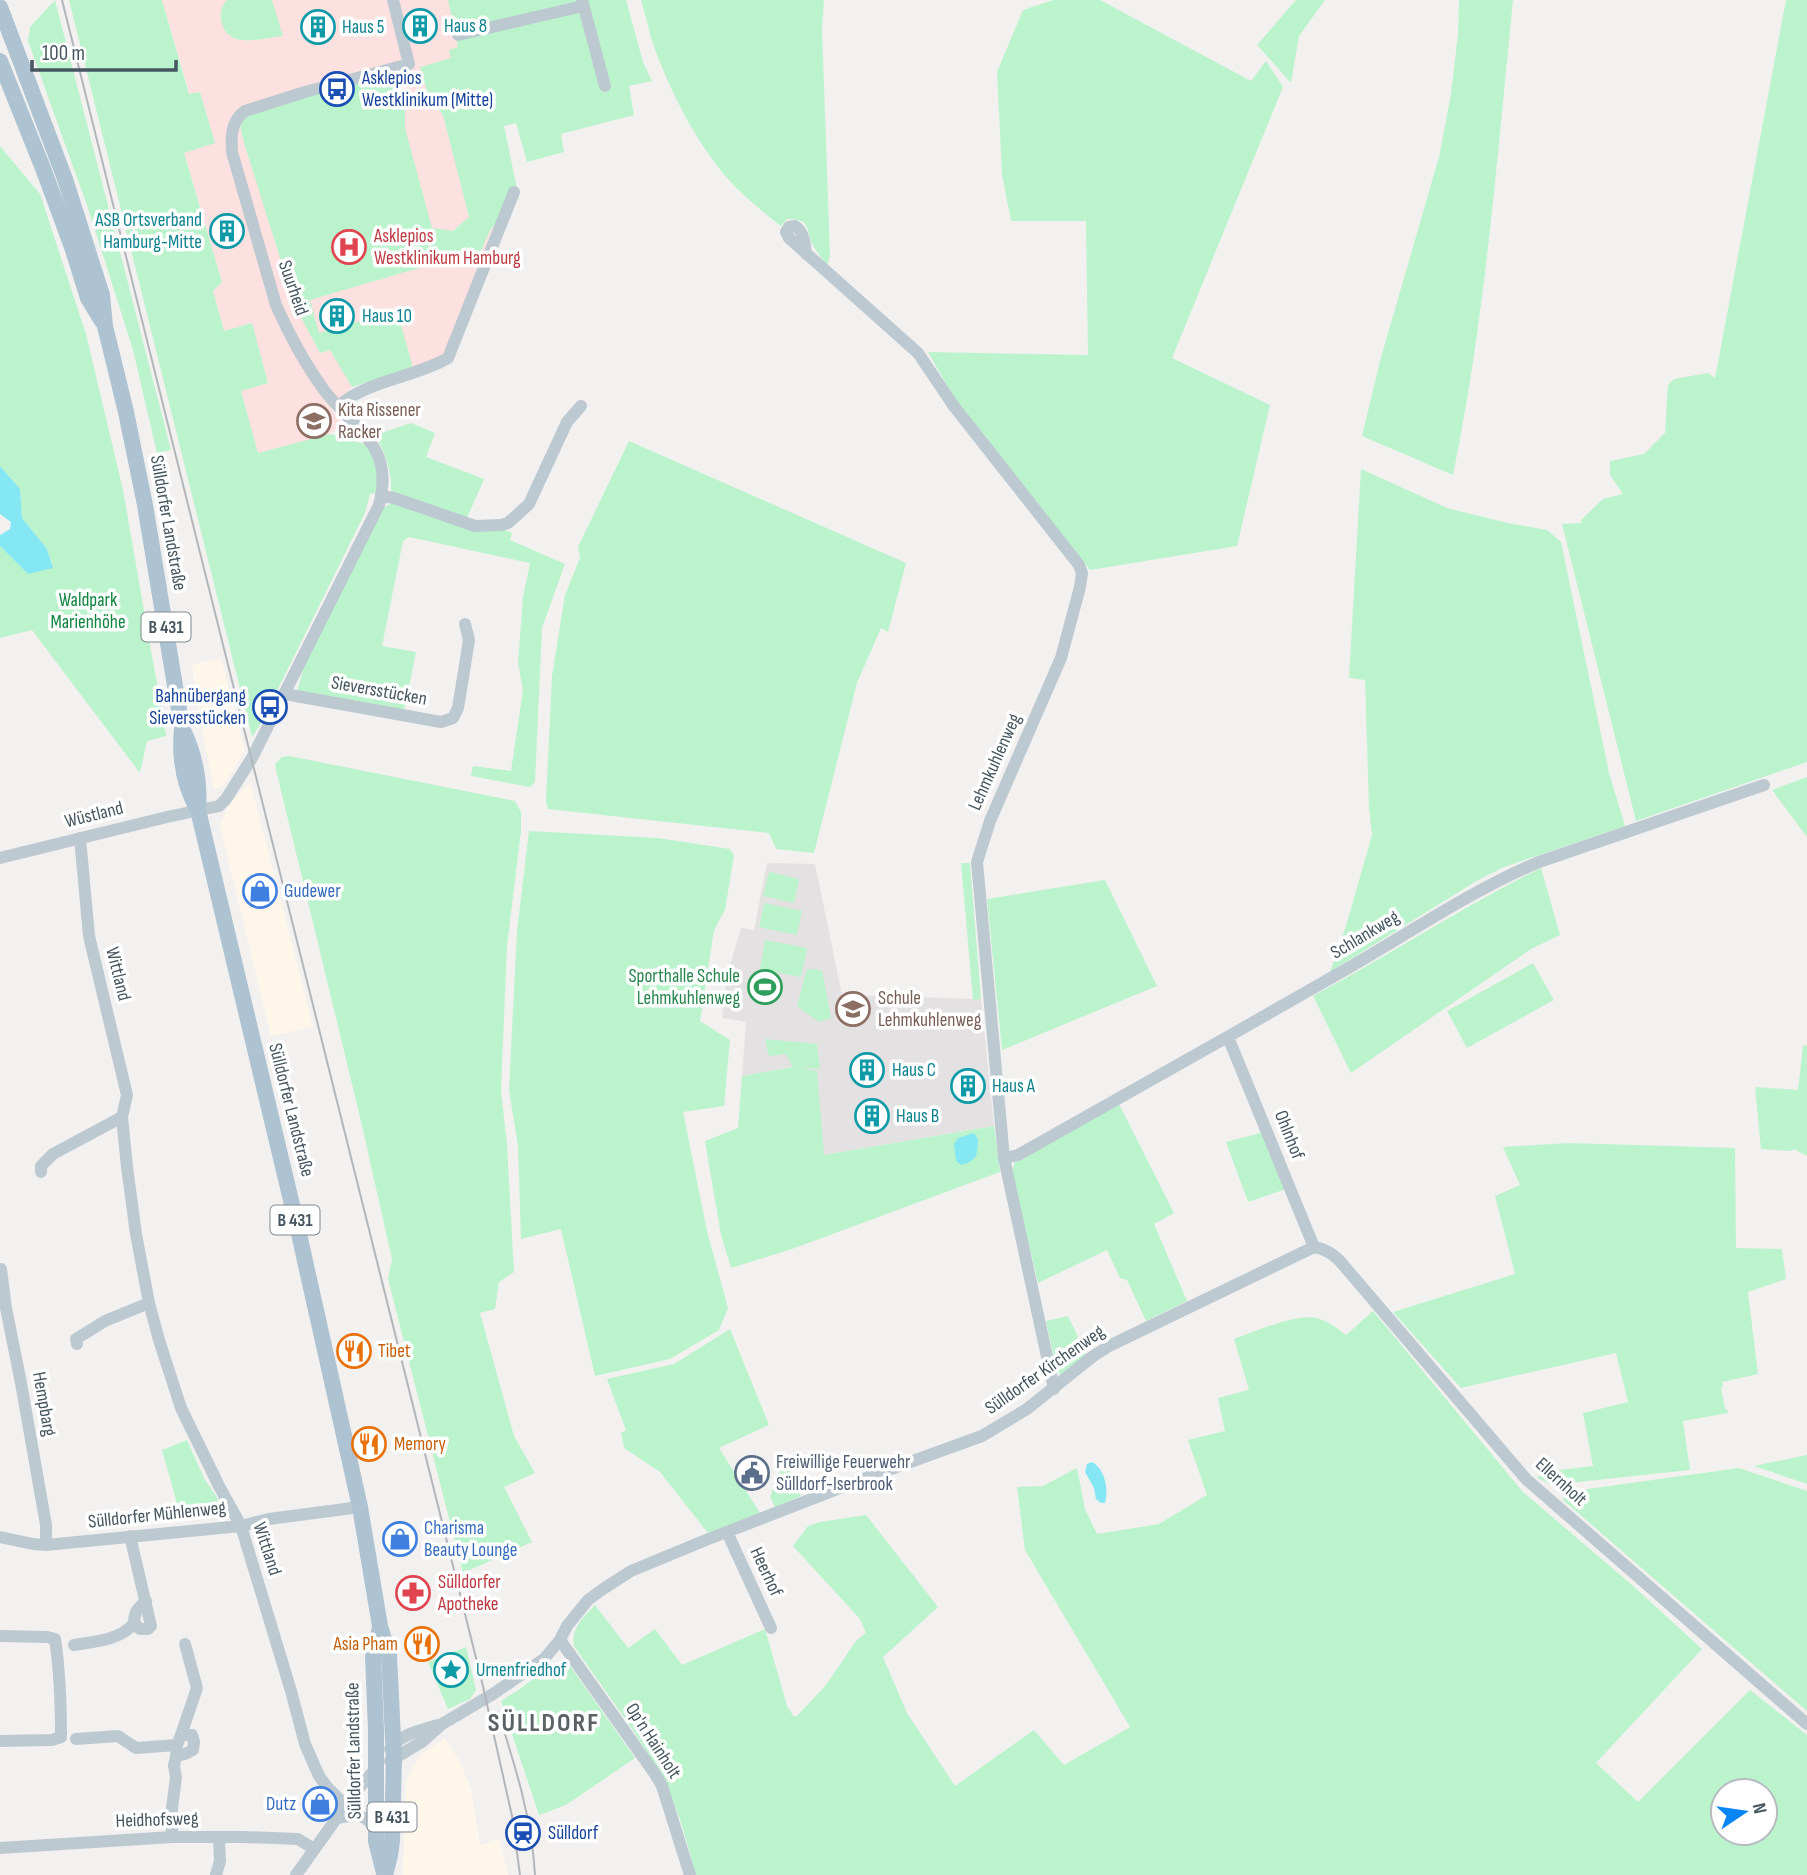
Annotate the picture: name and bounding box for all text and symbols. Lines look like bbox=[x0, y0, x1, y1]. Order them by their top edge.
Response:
building icon: Haus 8 bbox=[401, 7, 439, 45]
building icon: Haus 5 bbox=[299, 8, 337, 46]
place label: Haus 8 bbox=[444, 15, 487, 38]
place label: Haus 5 bbox=[342, 16, 384, 39]
scale bar bbox=[32, 28, 175, 72]
text: 100 m bbox=[42, 41, 85, 66]
place label: Asklepios Westklinikum (Mitte) bbox=[361, 67, 493, 112]
bus stop icon: Asklepios Westklinikum (Mitte) bbox=[318, 70, 356, 108]
place label: ASB Ortsverband Hamburg-Mitte bbox=[94, 209, 202, 254]
building icon: ASB Ortsverband Hamburg-Mitte bbox=[208, 212, 246, 250]
place label: Asklepios Westklinikum Hamburg bbox=[373, 225, 521, 270]
hospital icon: Asklepios Westklinikum Hamburg bbox=[330, 228, 368, 266]
street label: Suurheid bbox=[273, 257, 313, 319]
building icon: Haus 10 bbox=[318, 297, 356, 335]
place label: Haus 10 bbox=[362, 305, 412, 328]
place label: Kita Rissener Racker bbox=[338, 399, 421, 444]
school or university icon: Kita Rissener Racker bbox=[295, 402, 333, 440]
street label: Sülldorfer Landstraße bbox=[145, 454, 191, 592]
park label: Waldpark Marienhöhe bbox=[50, 589, 126, 634]
road number: B 431 bbox=[142, 612, 190, 642]
street label: Sieversstücken bbox=[329, 671, 429, 711]
place label: Bahnübergang Sieversstücken bbox=[149, 685, 246, 730]
bus stop icon: Bahnübergang Sieversstücken bbox=[251, 688, 289, 726]
street label: Lehmkuhlenweg bbox=[963, 710, 1027, 814]
street label: Wüstland bbox=[62, 797, 126, 833]
shop icon: Gudewer bbox=[241, 872, 279, 910]
place label: Gudewer bbox=[284, 880, 341, 903]
street label: Schlankweg bbox=[1327, 905, 1404, 964]
street label: Wittland bbox=[100, 945, 136, 1003]
place label: Sporthalle Schule Lehmkuhlenweg bbox=[628, 965, 740, 1010]
sports icon: Sporthalle Schule Lehmkuhlenweg bbox=[746, 968, 784, 1006]
place label: Schule Lehmkuhlenweg bbox=[878, 987, 982, 1032]
school or university icon: Schule Lehmkuhlenweg bbox=[834, 990, 872, 1028]
street label: Sülldorfer Landstraße bbox=[263, 1041, 319, 1179]
building icon: Haus C bbox=[848, 1051, 886, 1089]
place label: Haus C bbox=[892, 1059, 936, 1082]
building icon: Haus A bbox=[949, 1067, 987, 1105]
place label: Haus A bbox=[992, 1075, 1036, 1098]
building icon: Haus B bbox=[853, 1097, 891, 1135]
place label: Haus B bbox=[896, 1105, 939, 1128]
street label: Ohlnhof bbox=[1269, 1107, 1309, 1163]
road number: B 431 bbox=[270, 1205, 320, 1234]
street label: Sülldorfer Kirchenweg bbox=[981, 1320, 1109, 1420]
restaurant icon: Tibet bbox=[335, 1332, 373, 1370]
place label: Tibet bbox=[378, 1340, 411, 1363]
street label: Hempbarg bbox=[27, 1370, 61, 1438]
restaurant icon: Memory bbox=[350, 1425, 388, 1463]
place label: Memory bbox=[394, 1433, 447, 1456]
place label: Freiwillige Feuerwehr Sülldorf-Iserbrook bbox=[776, 1451, 911, 1496]
street label: Ellernholt bbox=[1530, 1453, 1592, 1511]
public building icon: Freiwillige Feuerwehr Sülldorf-Iserbrook bbox=[733, 1454, 771, 1492]
street label: Sülldorfer Mühlenweg bbox=[87, 1496, 227, 1534]
place label: Charisma Beauty Lounge bbox=[424, 1517, 517, 1562]
street label: Wittland bbox=[248, 1520, 286, 1578]
shop icon: Charisma Beauty Lounge bbox=[381, 1520, 419, 1558]
street label: Heerhof bbox=[745, 1544, 788, 1601]
place label: Sülldorfer Apotheke bbox=[437, 1571, 501, 1616]
pharmacy icon: Sülldorfer Apotheke bbox=[394, 1574, 432, 1612]
restaurant icon: Asia Pham bbox=[403, 1625, 441, 1663]
place label: Asia Pham bbox=[332, 1633, 398, 1656]
place icon: Urnenfriedhof bbox=[432, 1651, 470, 1689]
place label: Urnenfriedhof bbox=[476, 1659, 567, 1682]
street label: Sülldorfer Landstraße bbox=[341, 1682, 367, 1820]
street label: Op'n Hainholt bbox=[620, 1699, 686, 1783]
district label: SÜLLDORF bbox=[488, 1708, 600, 1739]
north arrow bbox=[1709, 1777, 1779, 1847]
shop icon: Dutz bbox=[301, 1785, 339, 1823]
place label: Dutz bbox=[266, 1793, 296, 1816]
text: N bbox=[1747, 1801, 1771, 1816]
road number: B 431 bbox=[368, 1802, 416, 1831]
street label: Heidhofsweg bbox=[115, 1807, 199, 1833]
station icon: Sülldorf bbox=[504, 1814, 542, 1852]
place label: Sülldorf bbox=[548, 1822, 599, 1845]

